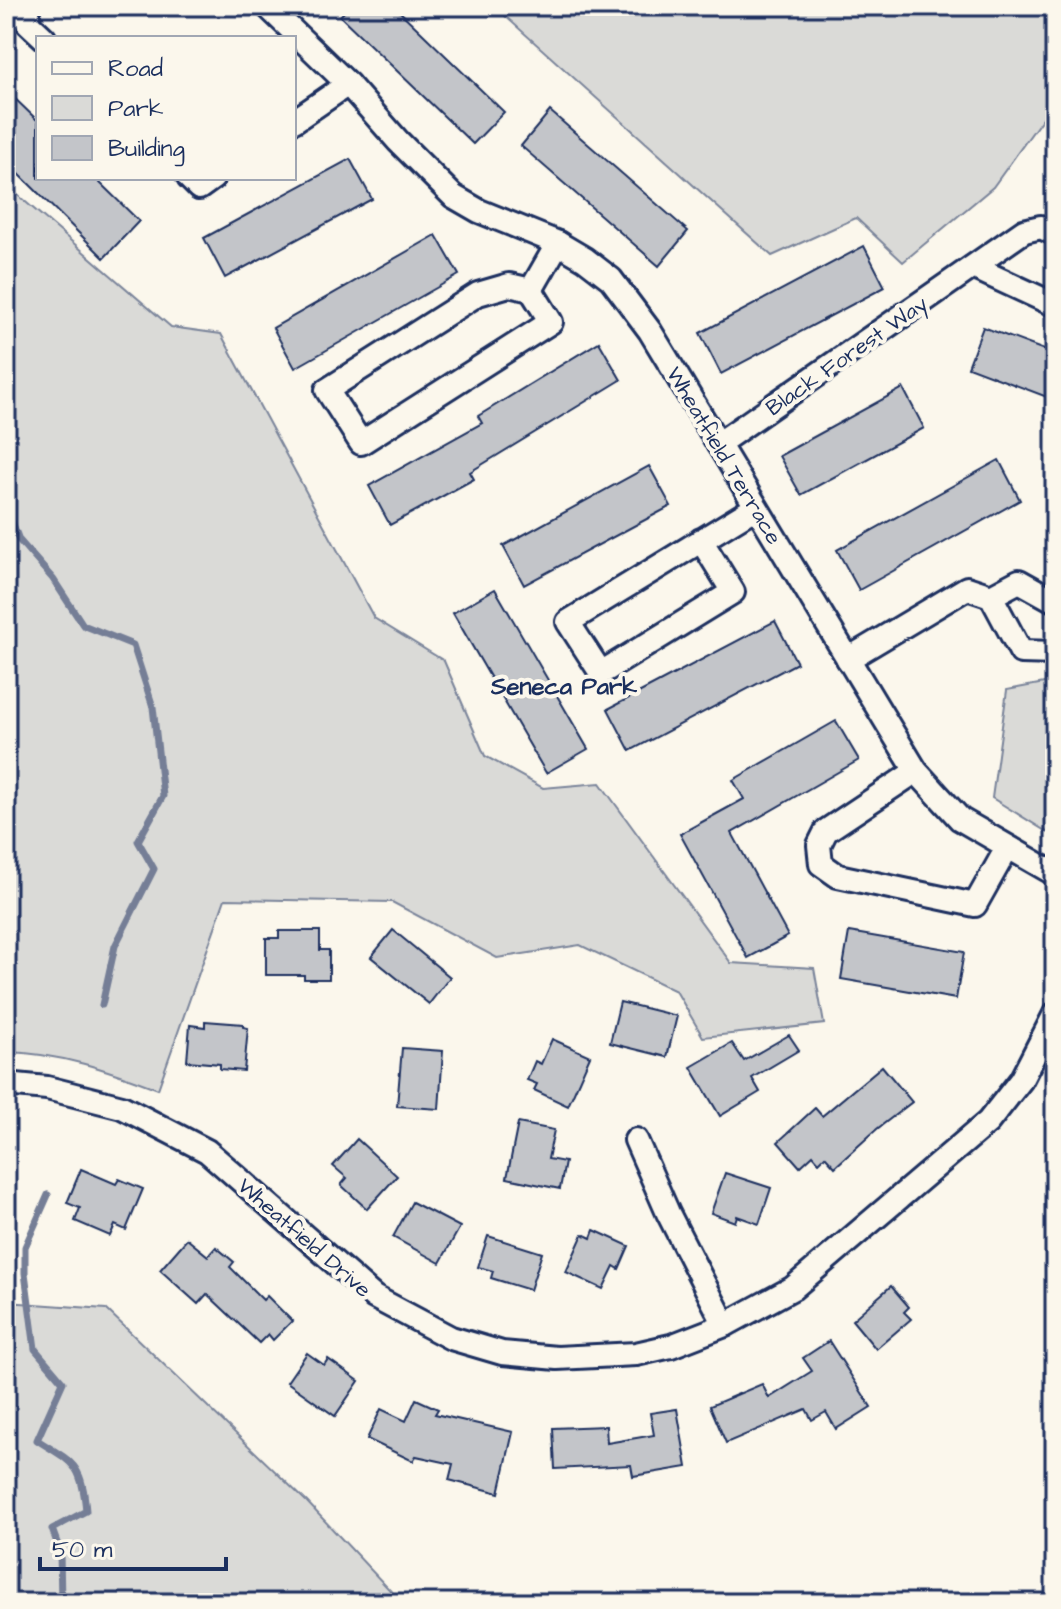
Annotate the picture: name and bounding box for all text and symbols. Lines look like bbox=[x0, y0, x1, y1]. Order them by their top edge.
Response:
legend bbox=[36, 36, 296, 180]
text: Road bbox=[108, 52, 163, 86]
text: Park bbox=[108, 92, 164, 126]
text: Building bbox=[108, 132, 185, 167]
street label: Black Forest Way bbox=[760, 289, 935, 424]
street label: Wheatfield Terrace bbox=[658, 361, 789, 551]
district label: Seneca Park bbox=[490, 670, 637, 704]
street label: Wheatfield Drive bbox=[230, 1171, 378, 1305]
scale bar bbox=[40, 1521, 226, 1571]
text: 50 m bbox=[52, 1533, 113, 1567]

